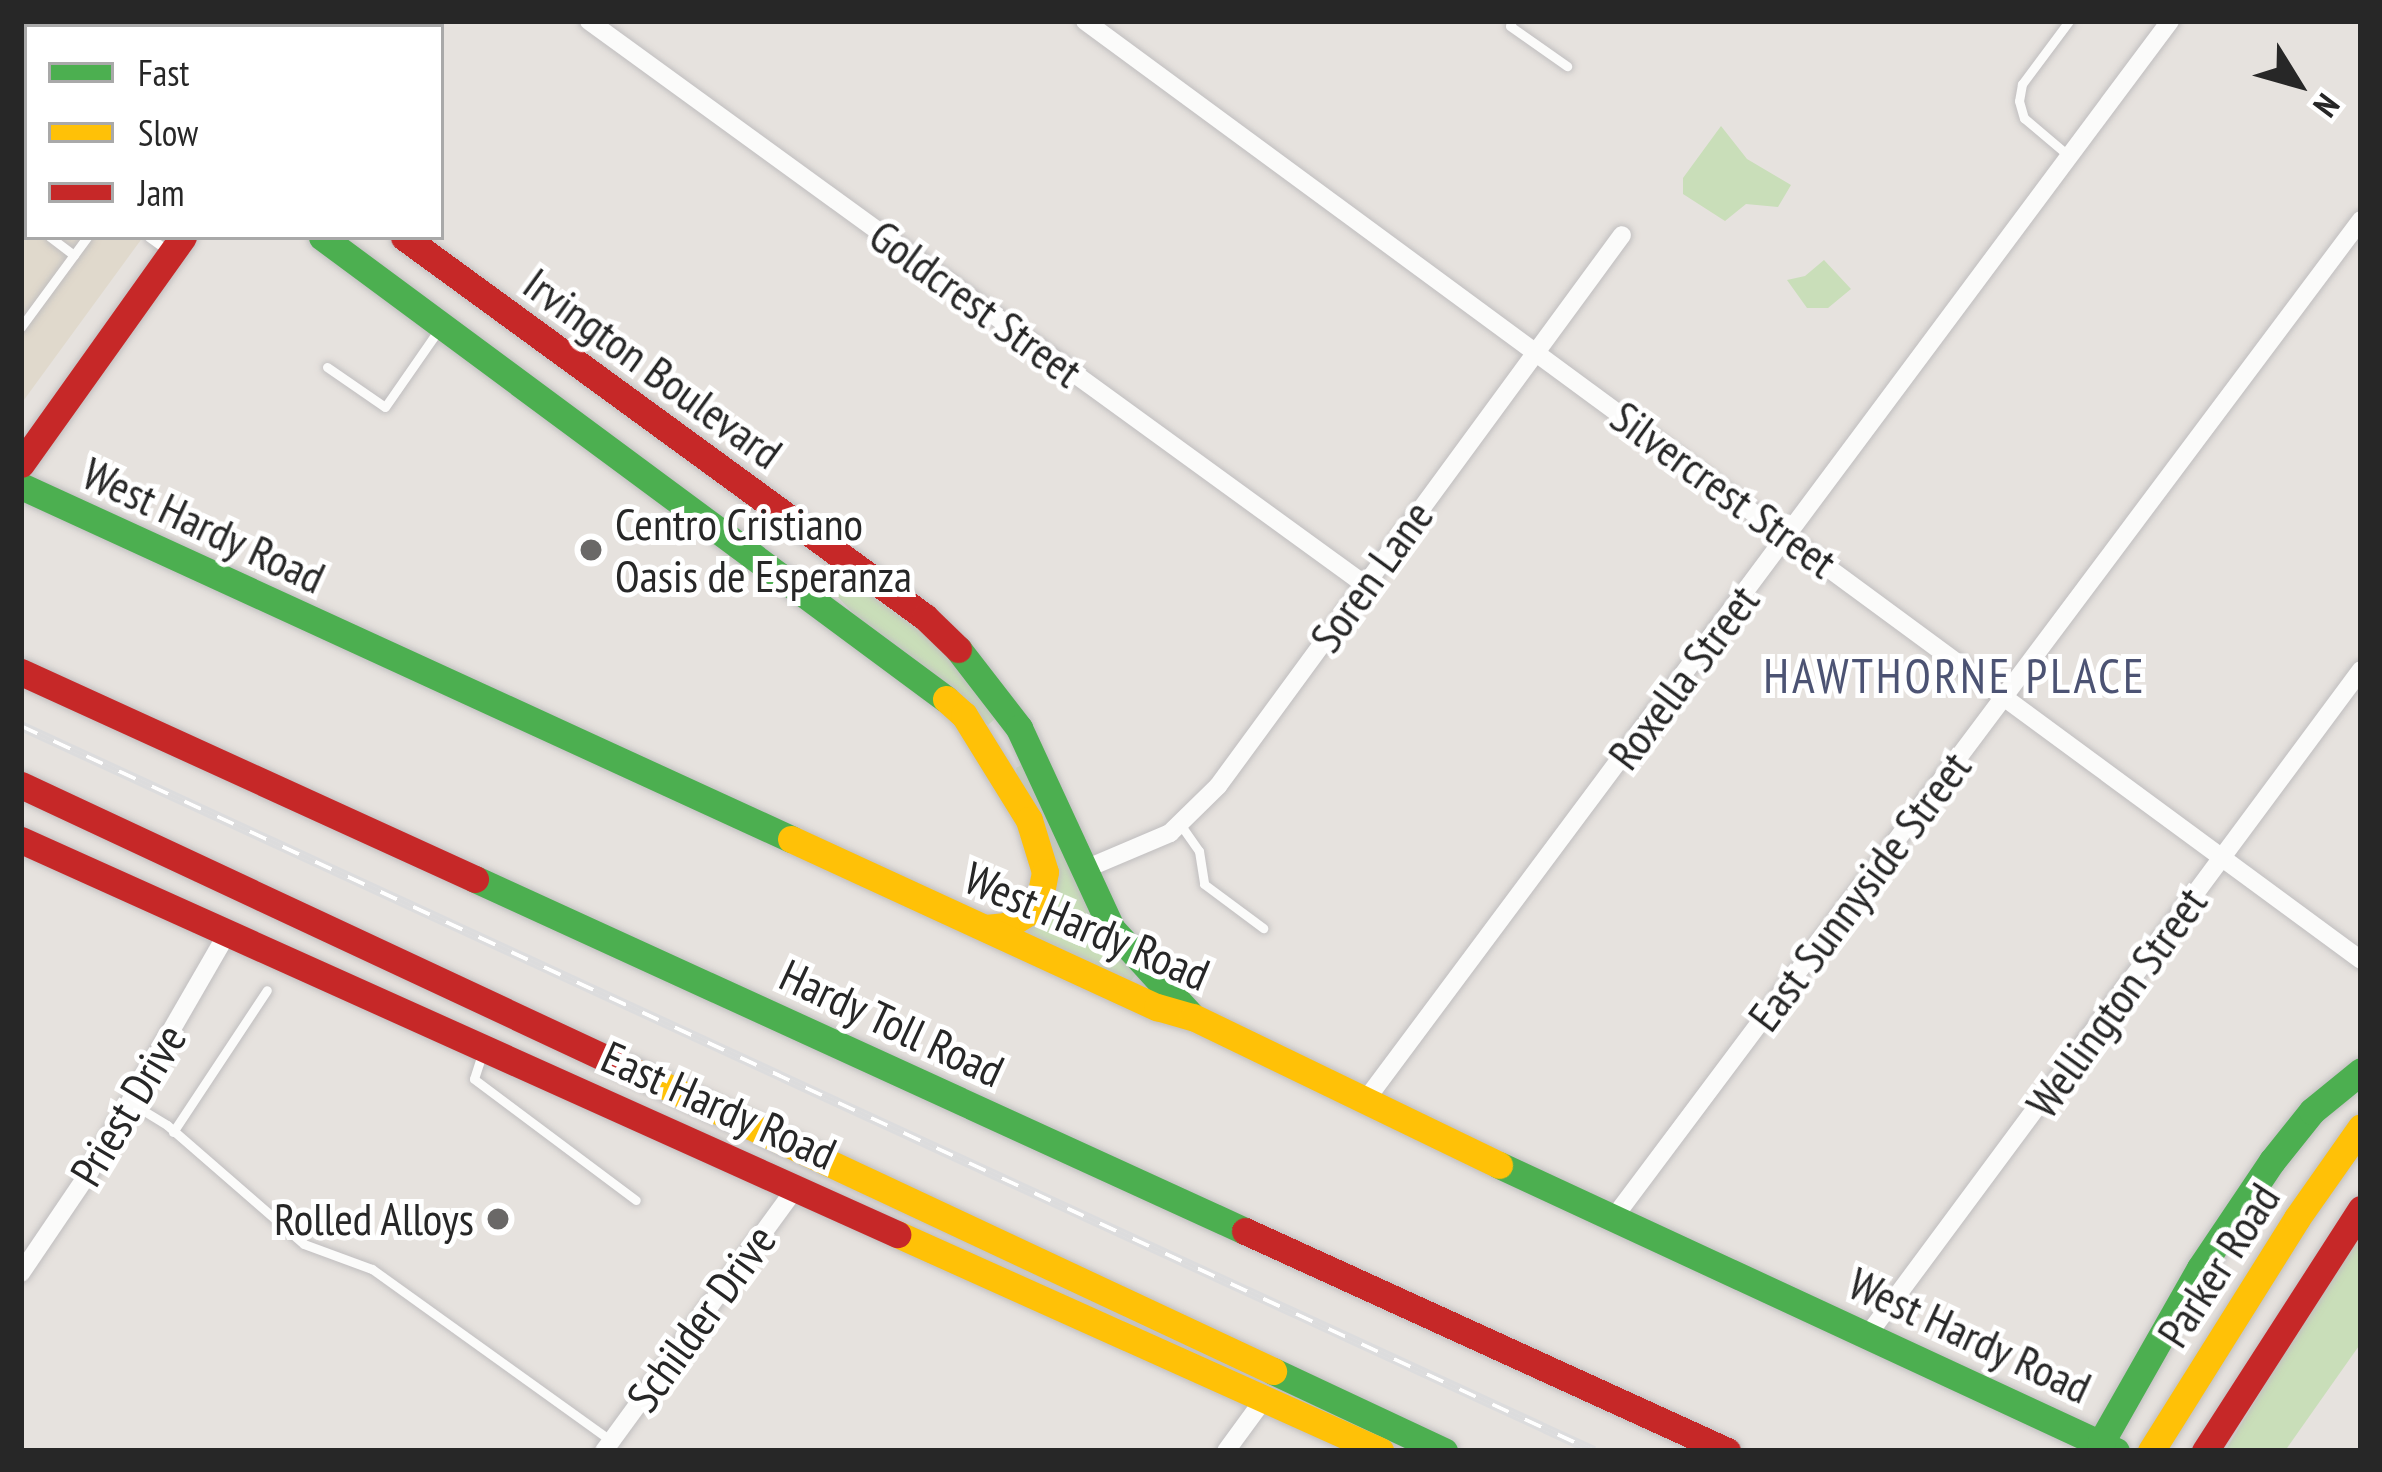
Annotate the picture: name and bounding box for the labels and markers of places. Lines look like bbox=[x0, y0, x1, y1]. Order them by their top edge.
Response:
place label: Centro Cristiano Oasis de Esperanza bbox=[615, 497, 912, 603]
marker: Centro Cristiano Oasis de Esperanza bbox=[578, 537, 604, 563]
place label: Rolled Alloys bbox=[273, 1192, 474, 1246]
marker: Rolled Alloys bbox=[485, 1206, 511, 1232]

